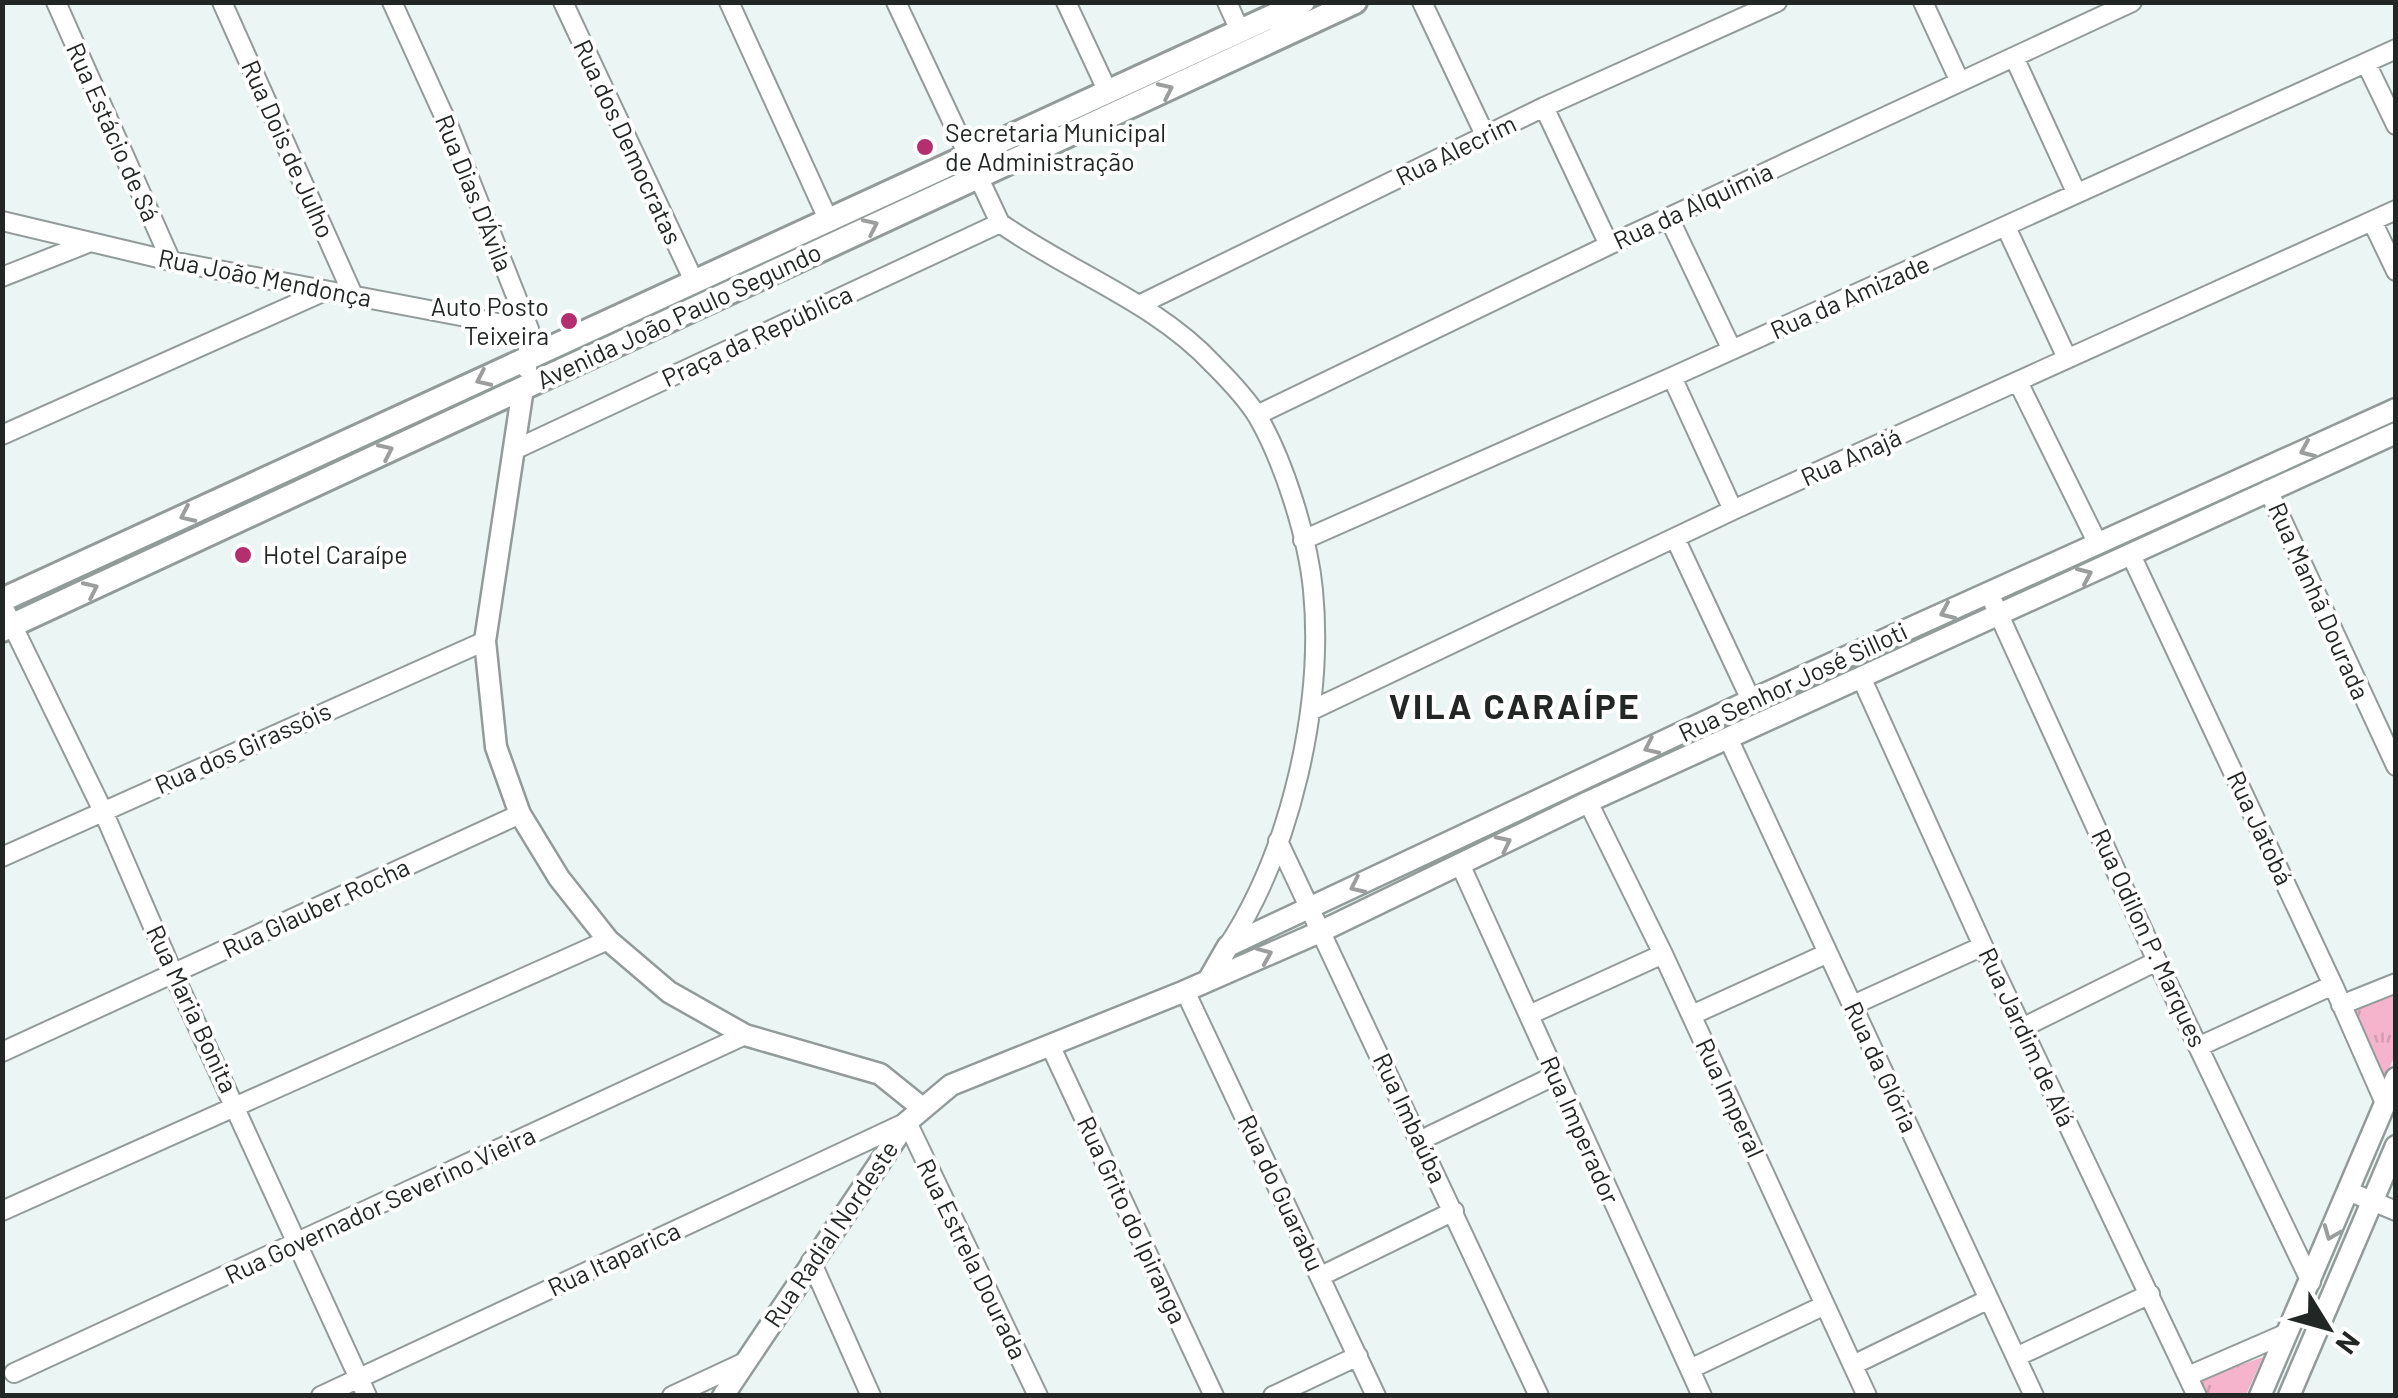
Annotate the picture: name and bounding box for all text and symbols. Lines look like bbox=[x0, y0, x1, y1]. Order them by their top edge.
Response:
street label: Rua dos Democratas bbox=[568, 34, 689, 249]
street label: Rua Estácio de Sá bbox=[61, 38, 167, 226]
street label: Rua Dois de Julho bbox=[236, 55, 342, 242]
one-way arrow bbox=[1156, 82, 1174, 102]
street label: Rua Alecrim bbox=[1391, 107, 1521, 191]
street label: Rua Dias D'Ávila bbox=[430, 110, 520, 275]
place label: Secretaria Municipal de Administração bbox=[945, 117, 1166, 176]
marker: Secretaria Municipal de Administração bbox=[914, 136, 936, 158]
street label: Rua da Alquimia bbox=[1608, 155, 1777, 255]
one-way arrow bbox=[861, 218, 879, 238]
street label: Avenida João Paulo Segundo bbox=[532, 236, 826, 394]
street label: Rua João Mendonça bbox=[156, 242, 374, 312]
street label: Rua da Amizade bbox=[1765, 248, 1934, 345]
street label: Praça da República bbox=[657, 278, 856, 392]
place label: Auto Posto Teixeira bbox=[431, 291, 549, 350]
marker: Auto Posto Teixeira bbox=[558, 310, 580, 332]
one-way arrow bbox=[475, 367, 493, 387]
street label: Rua Anajá bbox=[1796, 421, 1905, 492]
one-way arrow bbox=[2299, 437, 2317, 457]
one-way arrow bbox=[375, 444, 393, 464]
street label: Rua Manhã Dourada bbox=[2263, 497, 2377, 704]
one-way arrow bbox=[179, 503, 197, 523]
place label: Hotel Caraípe bbox=[263, 539, 407, 569]
marker: Hotel Caraípe bbox=[232, 544, 254, 566]
one-way arrow bbox=[2075, 568, 2093, 588]
one-way arrow bbox=[81, 581, 99, 601]
one-way arrow bbox=[1939, 600, 1957, 620]
street label: Rua Senhor José Silloti bbox=[1674, 615, 1912, 747]
district label: VILA CARAÍPE bbox=[1389, 684, 1641, 726]
street label: Rua dos Girassóis bbox=[150, 695, 335, 799]
one-way arrow bbox=[1643, 735, 1661, 755]
street label: Rua Jatobá bbox=[2221, 766, 2300, 889]
street label: Rua Odilon P. Marques bbox=[2086, 824, 2214, 1052]
one-way arrow bbox=[1494, 835, 1512, 855]
street label: Rua Glauber Rocha bbox=[217, 851, 414, 964]
one-way arrow bbox=[1349, 874, 1367, 894]
street label: Rua Maria Bonita bbox=[141, 920, 245, 1097]
street label: Rua Jardim de Alá bbox=[1973, 942, 2082, 1131]
one-way arrow bbox=[1255, 947, 1273, 967]
street label: Rua da Glória bbox=[1839, 997, 1925, 1137]
street label: Rua Imperal bbox=[1690, 1033, 1772, 1162]
street label: Rua Imbaúba bbox=[1368, 1048, 1454, 1187]
street label: Rua Imperador bbox=[1535, 1051, 1627, 1208]
street label: Rua do Guarabu bbox=[1233, 1110, 1331, 1276]
street label: Rua Grito do Ipiranga bbox=[1072, 1111, 1194, 1328]
street label: Rua Governador Severino Vieira bbox=[220, 1119, 539, 1289]
street label: Rua Radial Nordeste bbox=[757, 1135, 904, 1332]
street label: Rua Estrela Dourada bbox=[911, 1153, 1034, 1364]
street label: Rua Itaparica bbox=[543, 1214, 685, 1302]
one-way arrow bbox=[2323, 1223, 2343, 1241]
north arrow bbox=[2278, 1278, 2378, 1378]
text: N bbox=[2330, 1326, 2368, 1361]

